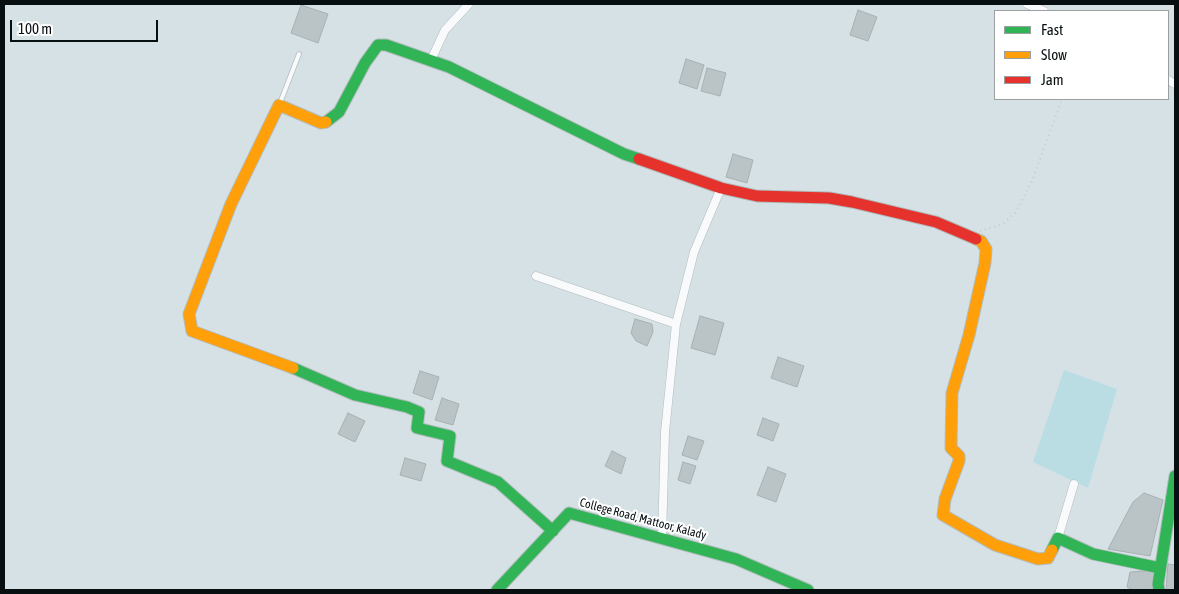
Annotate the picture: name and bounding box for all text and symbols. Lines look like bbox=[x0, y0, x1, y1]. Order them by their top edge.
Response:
scale bar bbox=[12, 10, 160, 42]
legend bbox=[994, 10, 1169, 100]
text: 100 m bbox=[18, 20, 52, 37]
text: Fast bbox=[1041, 21, 1063, 38]
text: Slow bbox=[1041, 46, 1067, 63]
text: Jam bbox=[1041, 71, 1064, 88]
street label: College Road, Mattoor, Kalady bbox=[578, 495, 708, 543]

